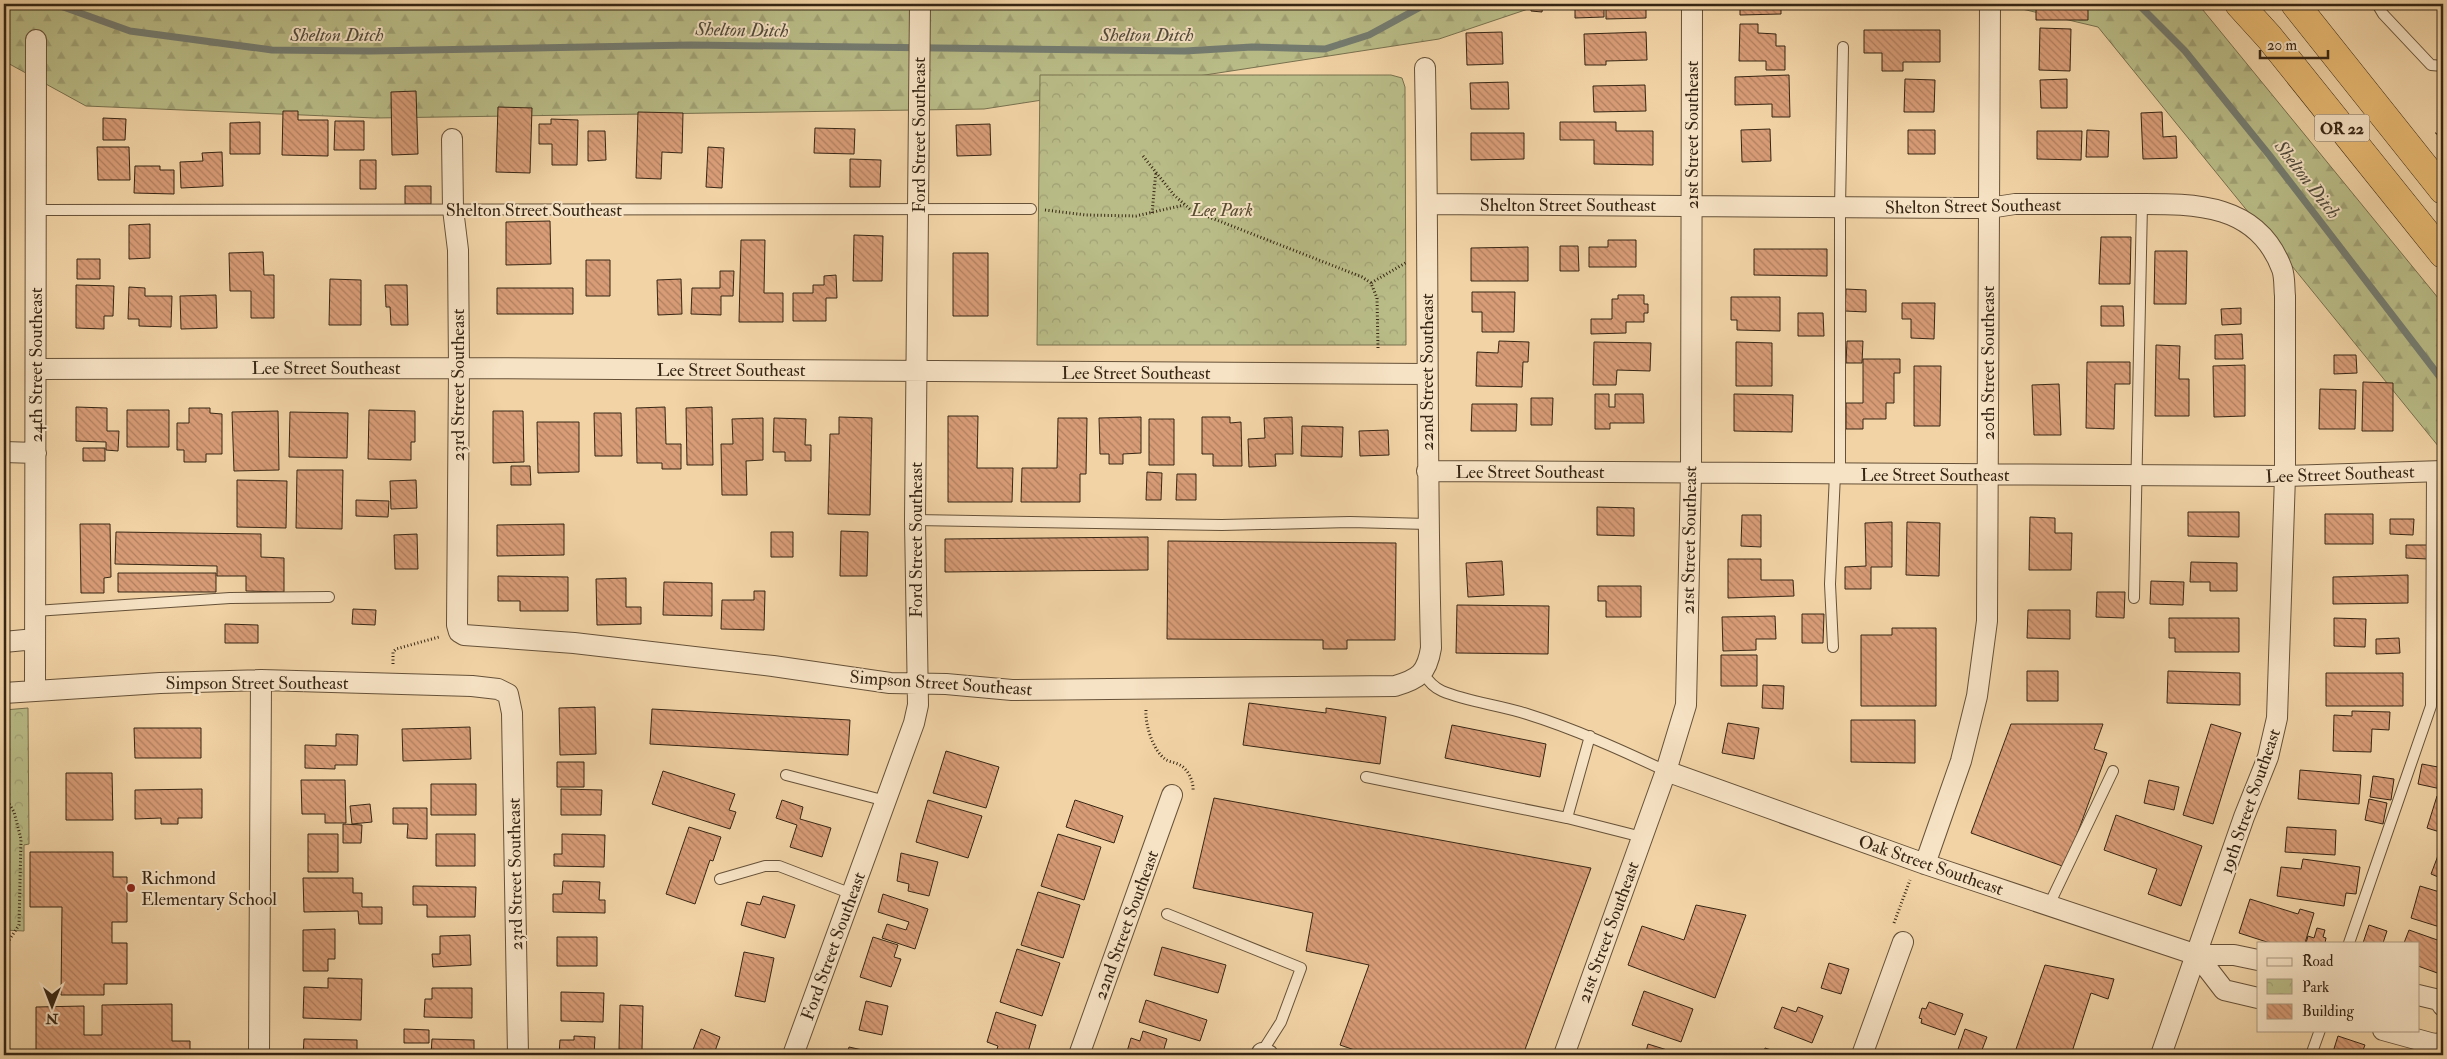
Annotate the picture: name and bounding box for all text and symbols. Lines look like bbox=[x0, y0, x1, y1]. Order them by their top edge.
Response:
water label: Shelton Ditch bbox=[694, 17, 789, 43]
water label: Shelton Ditch bbox=[289, 23, 384, 47]
water label: Shelton Ditch bbox=[1099, 23, 1194, 47]
scale bar bbox=[2260, 28, 2327, 60]
text: 20 m bbox=[2267, 36, 2297, 55]
street label: Ford Street Southeast bbox=[908, 57, 931, 213]
street label: 21st Street Southeast bbox=[1681, 61, 1704, 209]
road number: OR 22 bbox=[2314, 115, 2370, 142]
water label: Shelton Ditch bbox=[2268, 135, 2345, 224]
street label: Shelton Street Southeast bbox=[1885, 193, 2061, 220]
street label: Shelton Street Southeast bbox=[1480, 194, 1656, 217]
street label: Shelton Street Southeast bbox=[446, 199, 622, 222]
park label: Lee Park bbox=[1190, 199, 1253, 222]
street label: 20th Street Southeast bbox=[1977, 285, 2000, 440]
street label: 24th Street Southeast bbox=[25, 287, 48, 443]
street label: 22nd Street Southeast bbox=[1416, 293, 1439, 451]
street label: 23rd Street Southeast bbox=[447, 309, 470, 461]
street label: Lee Street Southeast bbox=[251, 357, 401, 380]
street label: Lee Street Southeast bbox=[656, 359, 806, 382]
street label: Lee Street Southeast bbox=[1061, 362, 1211, 385]
street label: Lee Street Southeast bbox=[2265, 460, 2415, 489]
street label: Lee Street Southeast bbox=[1455, 461, 1605, 484]
street label: Ford Street Southeast bbox=[905, 462, 928, 618]
street label: Lee Street Southeast bbox=[1860, 464, 2010, 487]
street label: 21st Street Southeast bbox=[1677, 465, 1702, 615]
street label: Simpson Street Southeast bbox=[849, 666, 1033, 701]
street label: Simpson Street Southeast bbox=[166, 672, 349, 695]
street label: 19th Street Southeast bbox=[2215, 725, 2286, 877]
street label: 23rd Street Southeast bbox=[503, 797, 528, 950]
street label: Oak Street Southeast bbox=[1855, 830, 2006, 901]
street label: 22nd Street Southeast bbox=[1089, 847, 1164, 1003]
street label: 21st Street Southeast bbox=[1572, 858, 1645, 1006]
place label: Richmond Elementary School bbox=[141, 867, 277, 911]
street label: Ford Street Southeast bbox=[796, 869, 871, 1023]
marker: Richmond Elementary School bbox=[125, 882, 137, 894]
legend bbox=[2257, 942, 2420, 1032]
text: Road bbox=[2302, 952, 2334, 971]
text: Park bbox=[2302, 978, 2329, 997]
north arrow bbox=[28, 982, 78, 1032]
text: Building bbox=[2302, 1002, 2354, 1021]
text: N bbox=[45, 1010, 59, 1027]

